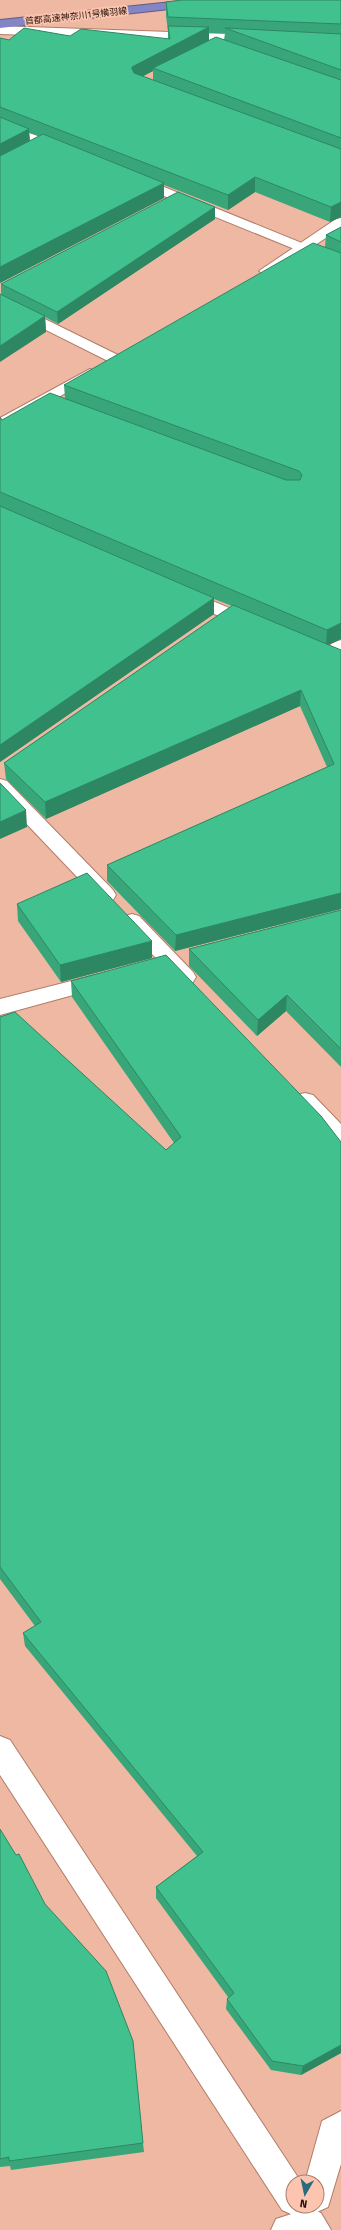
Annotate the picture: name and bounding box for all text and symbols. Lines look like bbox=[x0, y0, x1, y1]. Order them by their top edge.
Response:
street label: 首都高速神奈川1号横羽線 bbox=[24, 6, 129, 26]
north arrow bbox=[285, 2174, 325, 2214]
text: N bbox=[299, 2196, 308, 2210]

